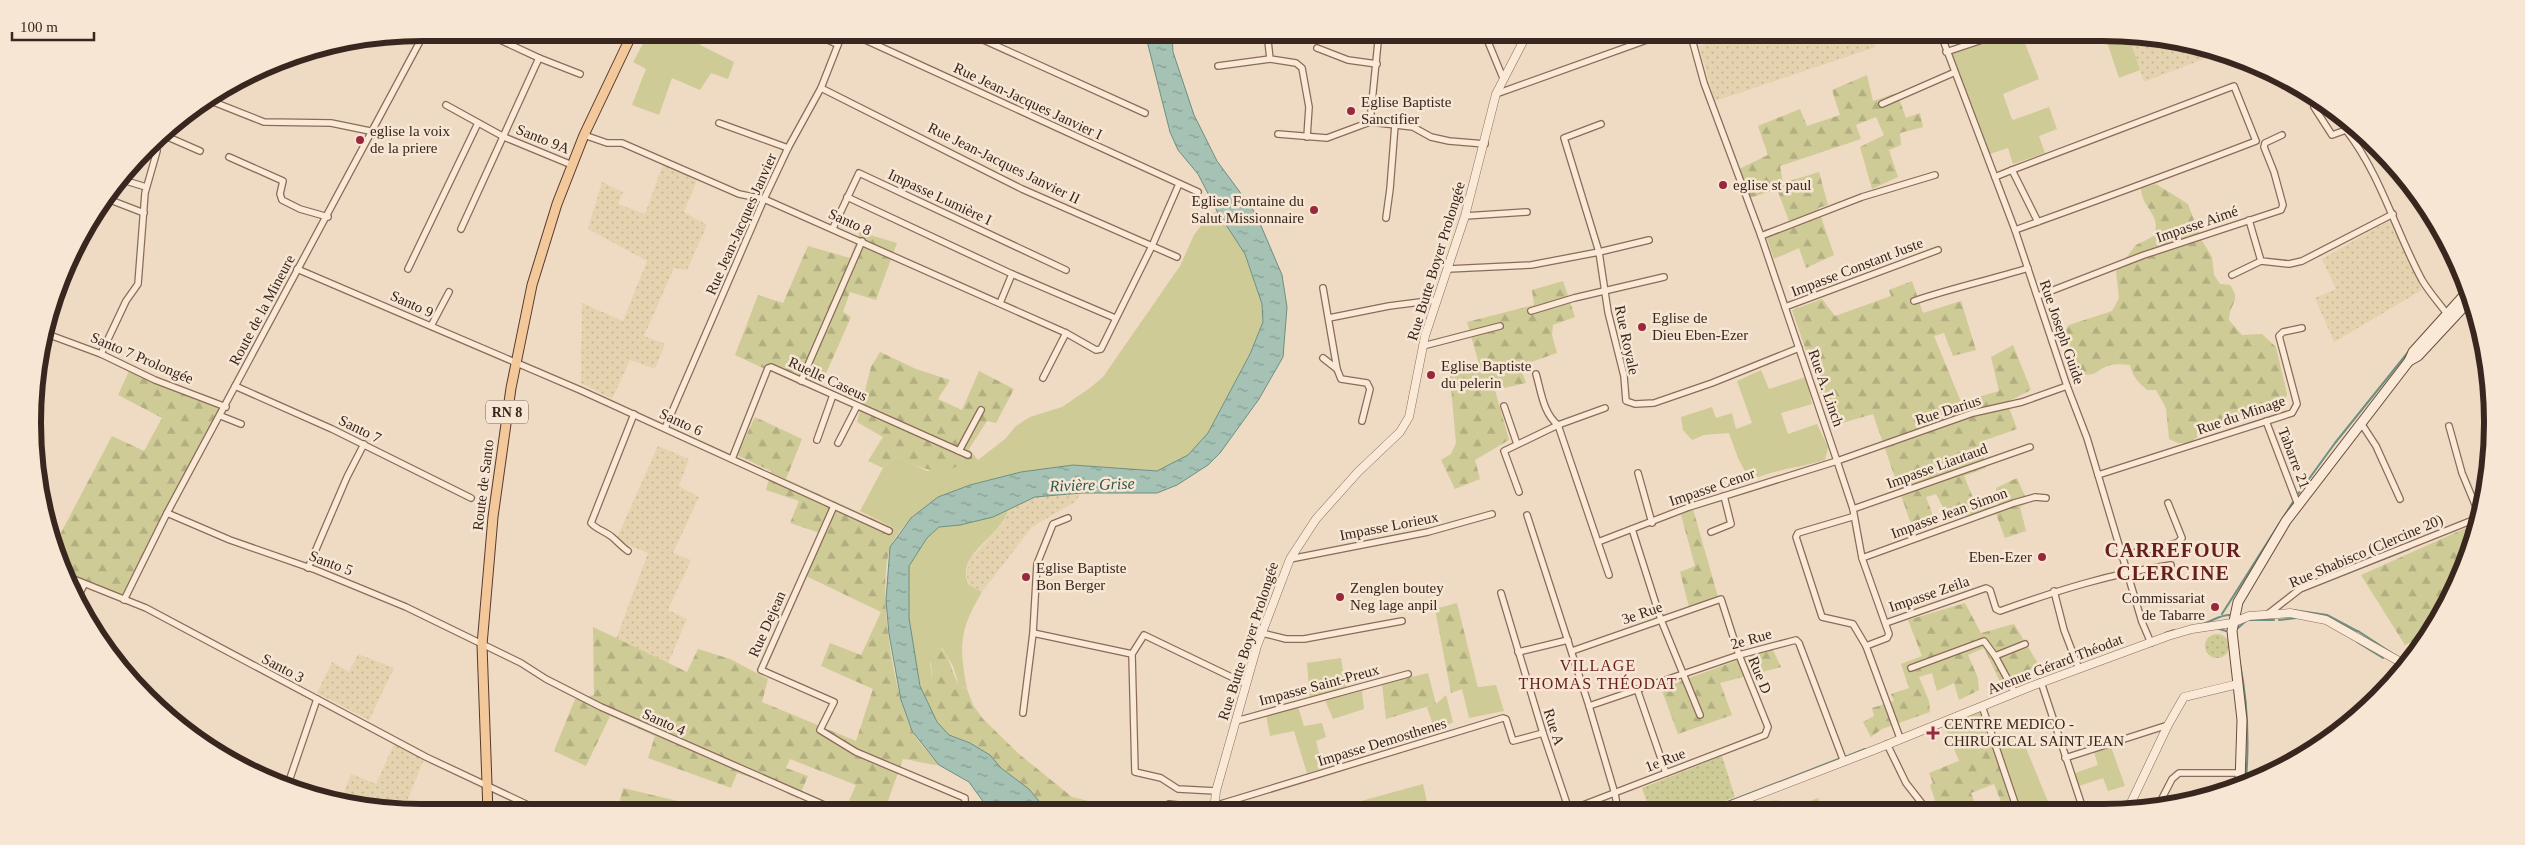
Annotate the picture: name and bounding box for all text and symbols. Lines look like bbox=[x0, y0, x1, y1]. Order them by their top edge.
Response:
scale bar bbox=[12, 10, 95, 42]
text: 100 m bbox=[20, 19, 58, 35]
street label: Rue Jean-Jacques Janvier I bbox=[951, 60, 1105, 142]
place label: Eglise Baptiste Sanctifier bbox=[1361, 94, 1452, 127]
marker: Eglise Baptiste Sanctifier bbox=[1345, 105, 1357, 117]
street label: Rue Jean-Jacques Janvier II bbox=[925, 119, 1083, 207]
street label: Santo 9A bbox=[514, 121, 572, 157]
place label: eglise la voix de la priere bbox=[370, 123, 450, 156]
marker: eglise la voix de la priere bbox=[354, 134, 366, 146]
street label: Rue Jean-Jacques Janvier bbox=[703, 151, 779, 297]
street label: Impasse Lumière I bbox=[886, 166, 994, 228]
place label: eglise st paul bbox=[1733, 177, 1811, 193]
street label: Rue Butte Boyer Prolongée bbox=[1404, 179, 1468, 342]
marker: eglise st paul bbox=[1717, 179, 1729, 191]
place label: Eglise Fontaine du Salut Missionnaire bbox=[1191, 193, 1304, 226]
street label: Impasse Aimé bbox=[2154, 202, 2240, 245]
marker: Eglise Fontaine du Salut Missionnaire bbox=[1308, 204, 1320, 216]
street label: Santo 8 bbox=[826, 205, 874, 239]
street label: Impasse Constant Juste bbox=[1789, 234, 1926, 300]
street label: Route de la Mineure bbox=[226, 252, 298, 368]
street label: Rue Joseph Guide bbox=[2037, 278, 2087, 387]
street label: Santo 9 bbox=[388, 287, 436, 321]
street label: Rue Royale bbox=[1612, 304, 1642, 376]
place label: Eglise de Dieu Eben-Ezer bbox=[1652, 310, 1748, 343]
marker: Eglise de Dieu Eben-Ezer bbox=[1636, 321, 1648, 333]
street label: Santo 7 Prolongée bbox=[88, 329, 196, 387]
street label: Rue A. Linch bbox=[1805, 347, 1847, 429]
street label: Ruelle Caseus bbox=[786, 354, 870, 404]
place label: Eglise Baptiste du pelerin bbox=[1441, 358, 1532, 391]
marker: Eglise Baptiste du pelerin bbox=[1425, 369, 1437, 381]
street label: Rue Darius bbox=[1913, 392, 1983, 428]
street label: Rue du Minage bbox=[2195, 392, 2288, 438]
road number: RN 8 bbox=[486, 401, 528, 424]
street label: Santo 6 bbox=[657, 405, 705, 439]
street label: Santo 7 bbox=[336, 412, 384, 446]
street label: Tabarre 21 bbox=[2275, 425, 2313, 491]
street label: Route de Santo bbox=[469, 439, 497, 531]
street label: Impasse Liautaud bbox=[1884, 440, 1990, 492]
street label: Impasse Cenor bbox=[1667, 465, 1757, 509]
water label: Rivière Grise bbox=[1048, 475, 1135, 495]
street label: Impasse Jean Simon bbox=[1889, 484, 2010, 541]
street label: Impasse Lorieux bbox=[1338, 508, 1440, 543]
street label: Rue Shabisco (Clercine 20) bbox=[2287, 511, 2446, 592]
district label: CARREFOUR CLERCINE bbox=[2105, 539, 2241, 584]
street label: Santo 5 bbox=[307, 547, 355, 579]
place label: Eben-Ezer bbox=[1969, 549, 2032, 565]
marker: Eben-Ezer bbox=[2036, 551, 2048, 563]
place label: Eglise Baptiste Bon Berger bbox=[1036, 560, 1127, 593]
street label: Rue Butte Boyer Prolongée bbox=[1215, 560, 1281, 722]
marker: Eglise Baptiste Bon Berger bbox=[1020, 571, 1032, 583]
street label: Impasse Zeila bbox=[1887, 573, 1972, 615]
place label: Zenglen boutey Neg lage anpil bbox=[1350, 580, 1444, 613]
street label: Rue Dejean bbox=[745, 588, 789, 659]
place label: Commissariat de Tabarre bbox=[2122, 590, 2206, 623]
marker: Zenglen boutey Neg lage anpil bbox=[1334, 591, 1346, 603]
street label: 3e Rue bbox=[1620, 598, 1665, 627]
marker: Commissariat de Tabarre bbox=[2209, 601, 2221, 613]
street label: 2e Rue bbox=[1729, 625, 1774, 652]
street label: Avenue Gérard Théodat bbox=[1985, 631, 2126, 697]
street label: Santo 3 bbox=[259, 650, 307, 686]
street label: Rue D bbox=[1745, 654, 1775, 696]
district label: VILLAGE THOMAS THÉODAT bbox=[1518, 657, 1678, 692]
street label: Impasse Saint-Preux bbox=[1257, 661, 1381, 709]
street label: Santo 4 bbox=[640, 705, 688, 739]
street label: Rue A bbox=[1541, 706, 1568, 748]
street label: Impasse Demosthenes bbox=[1316, 715, 1448, 769]
place label: CENTRE MEDICO - CHIRUGICAL SAINT JEAN bbox=[1944, 716, 2124, 749]
marker: CENTRE MEDICO - CHIRUGICAL SAINT JEAN bbox=[1926, 726, 1940, 740]
street label: 1e Rue bbox=[1642, 745, 1688, 775]

